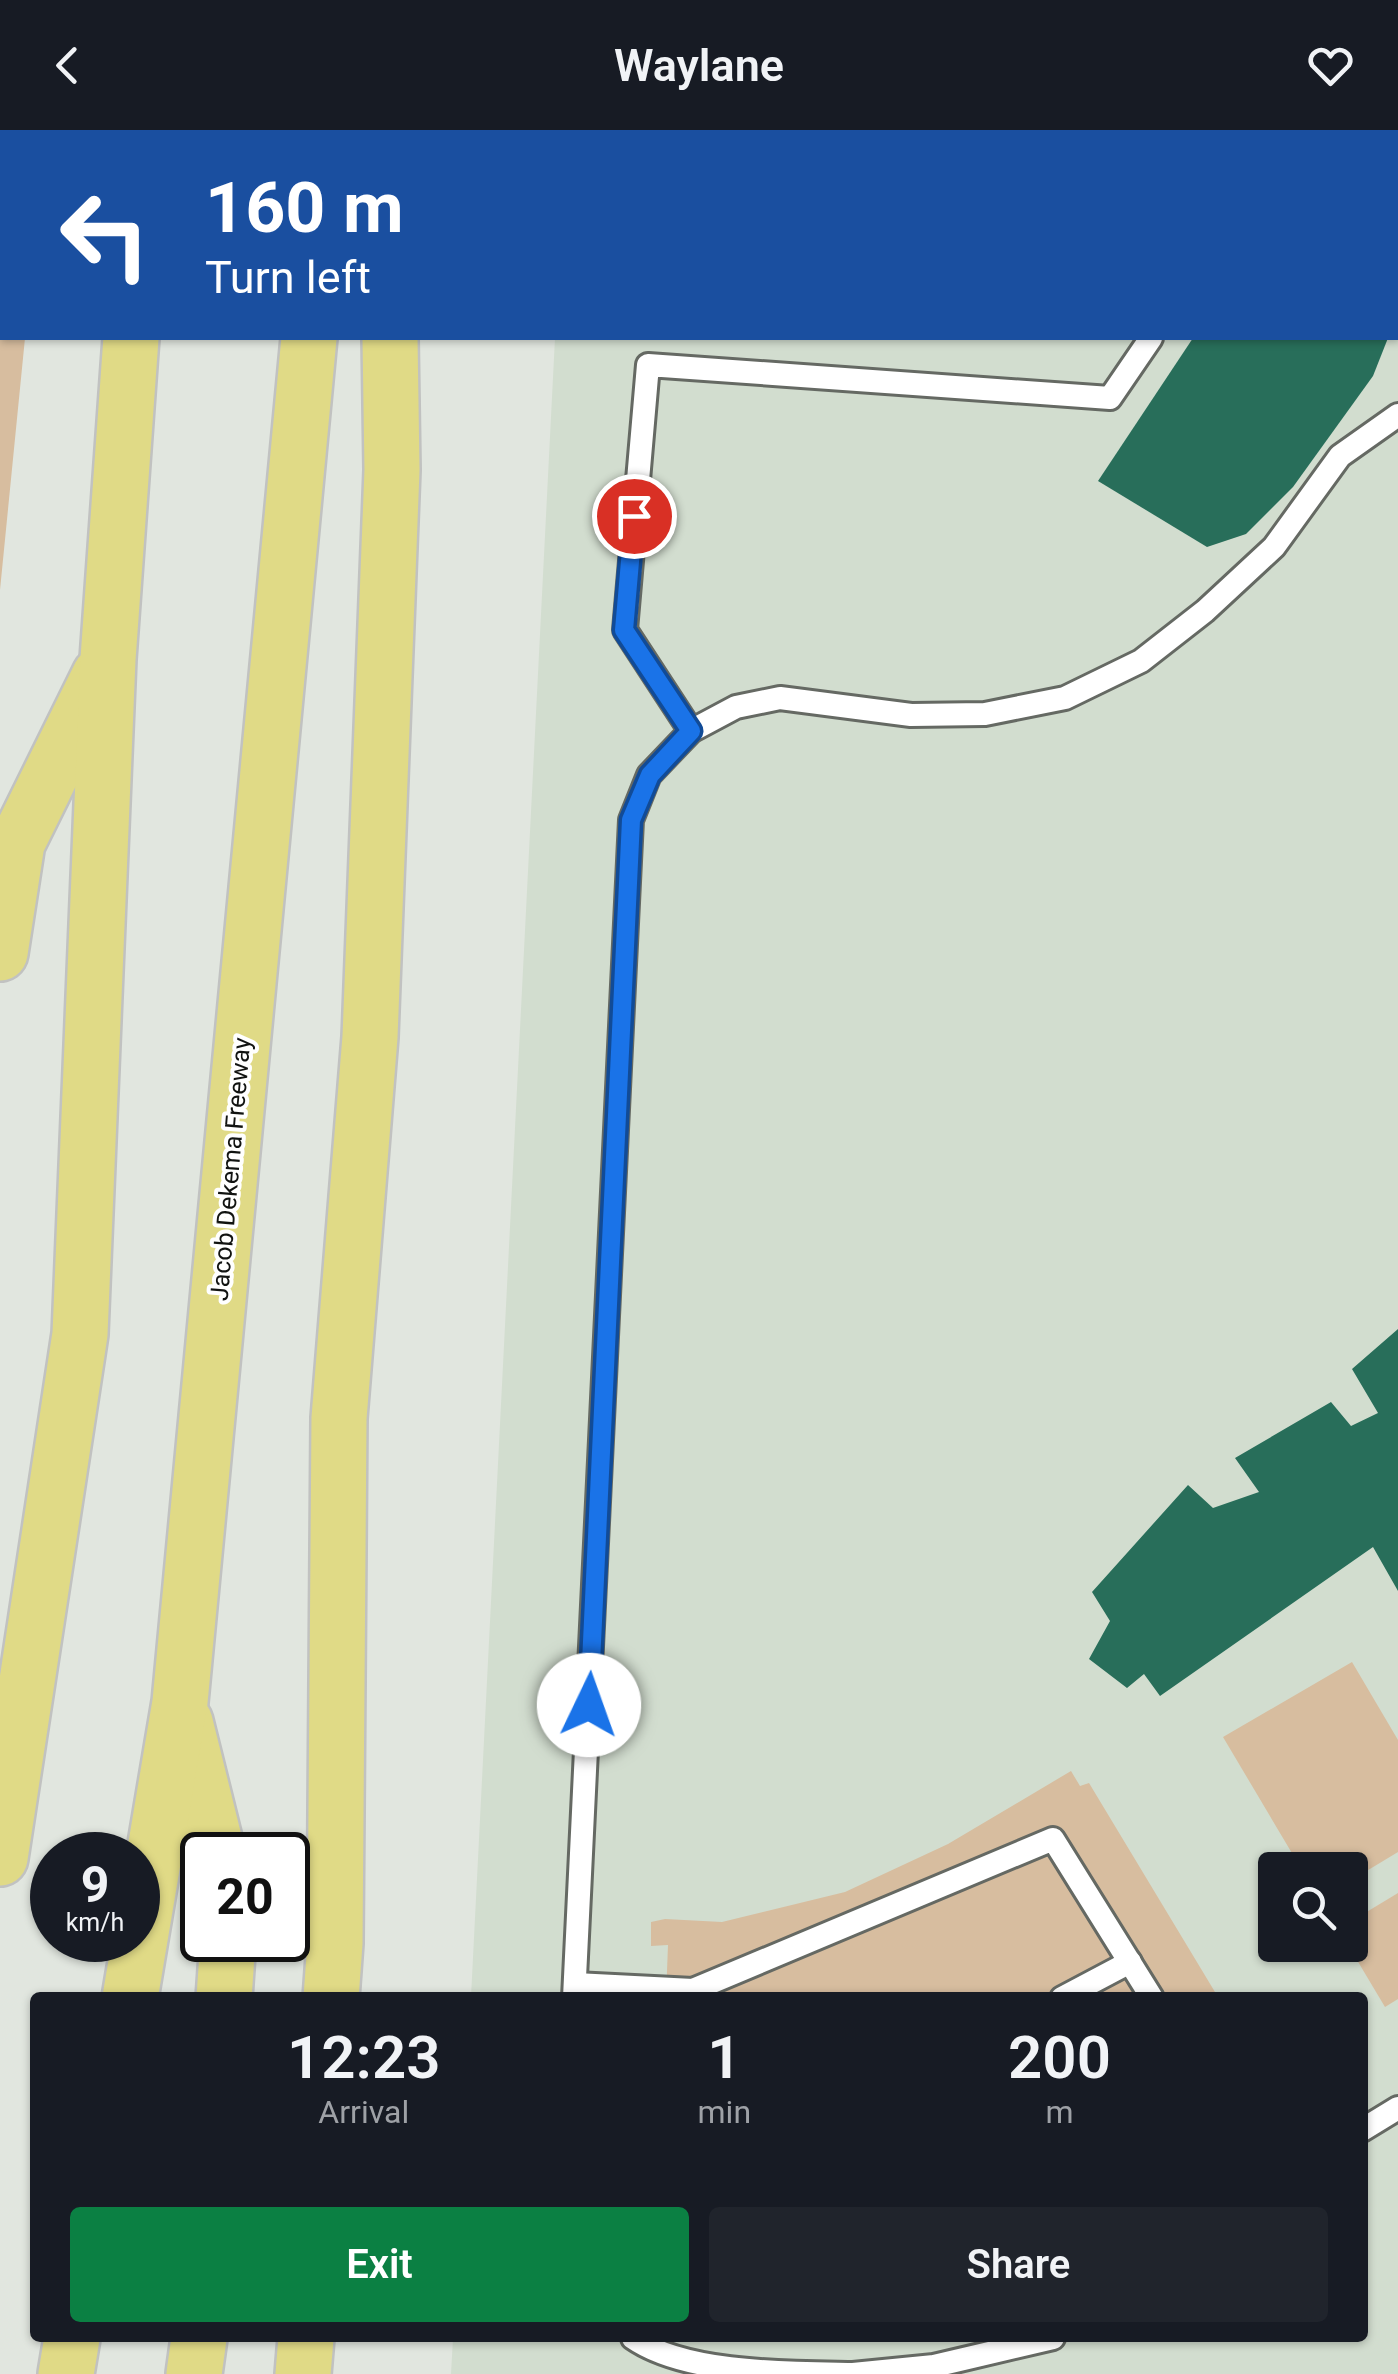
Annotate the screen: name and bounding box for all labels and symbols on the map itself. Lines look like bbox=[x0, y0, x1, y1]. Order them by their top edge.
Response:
pin bbox=[592, 474, 677, 559]
street label: Jacob Dekema Freeway bbox=[205, 1036, 256, 1302]
position arrow bbox=[537, 1653, 641, 1757]
speed limit sign: 20 bbox=[180, 1832, 310, 1962]

